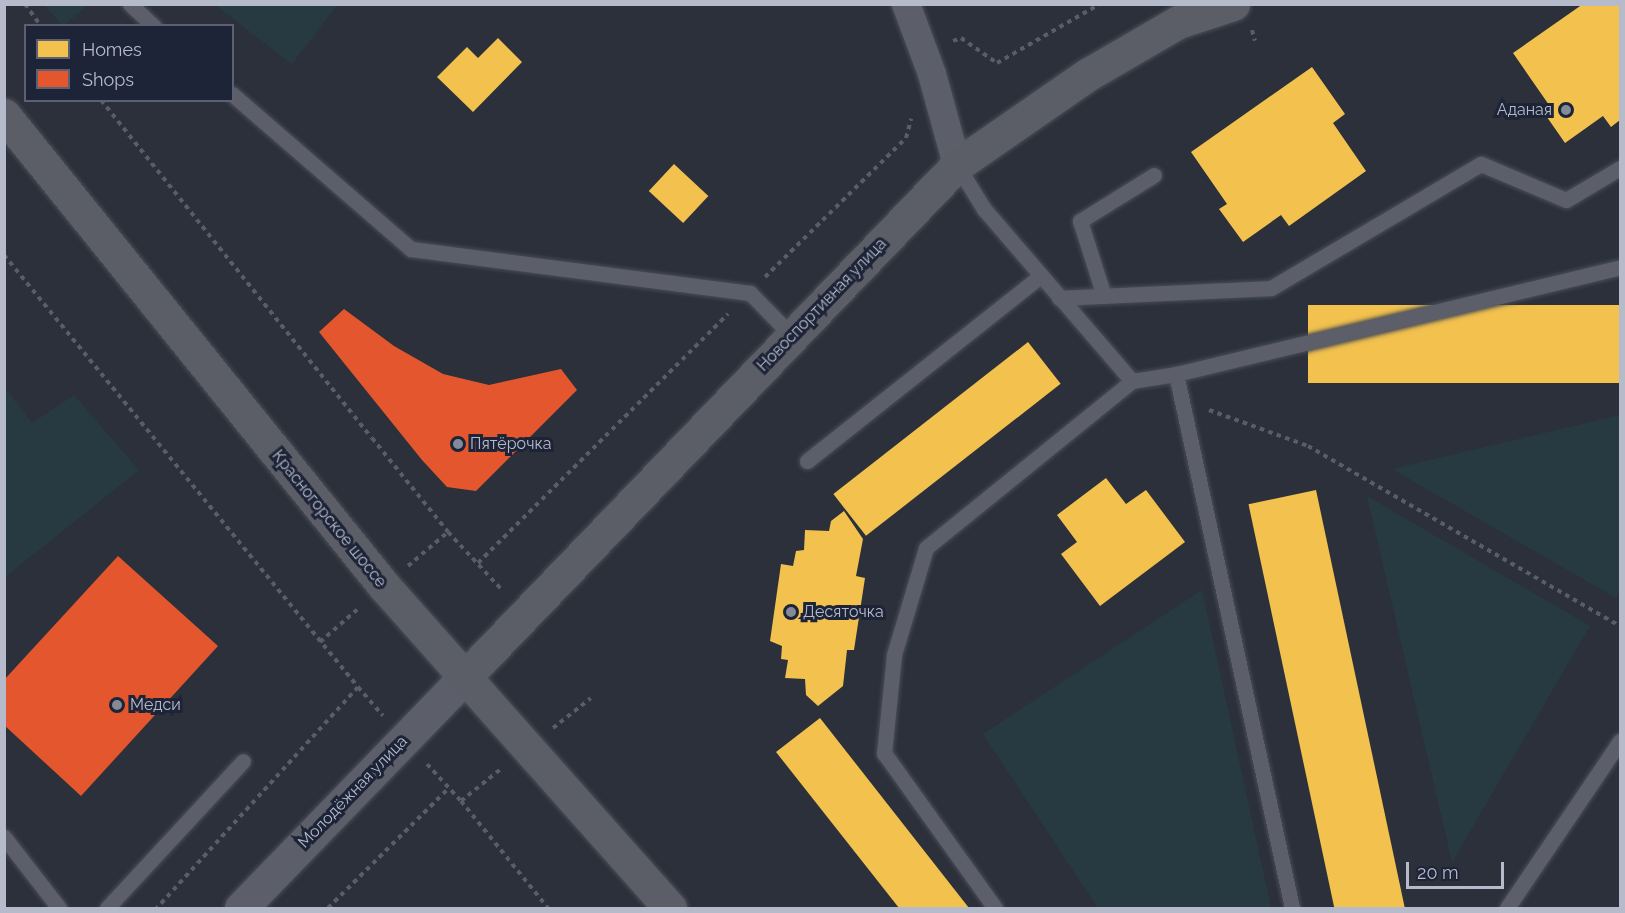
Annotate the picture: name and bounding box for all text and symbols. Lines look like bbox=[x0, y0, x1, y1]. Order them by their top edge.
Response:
legend bbox=[24, 24, 234, 102]
text: Homes bbox=[82, 39, 142, 60]
text: Shops bbox=[82, 69, 134, 90]
place label: Аданая bbox=[1497, 100, 1552, 120]
marker: Аданая bbox=[1557, 101, 1575, 119]
street label: Новоспортивная улица bbox=[753, 234, 891, 376]
place label: Пятёрочка bbox=[470, 434, 551, 454]
marker: Пятёрочка bbox=[451, 437, 465, 451]
street label: Красногорское шоссе bbox=[268, 447, 390, 591]
place label: Десяточка bbox=[803, 602, 884, 622]
marker: Десяточка bbox=[784, 605, 798, 619]
place label: Медси bbox=[130, 695, 181, 715]
marker: Медси bbox=[108, 696, 126, 714]
street label: Молодёжная улица bbox=[294, 732, 412, 852]
scale bar bbox=[1409, 850, 1506, 888]
text: 20 m bbox=[1417, 862, 1459, 883]

